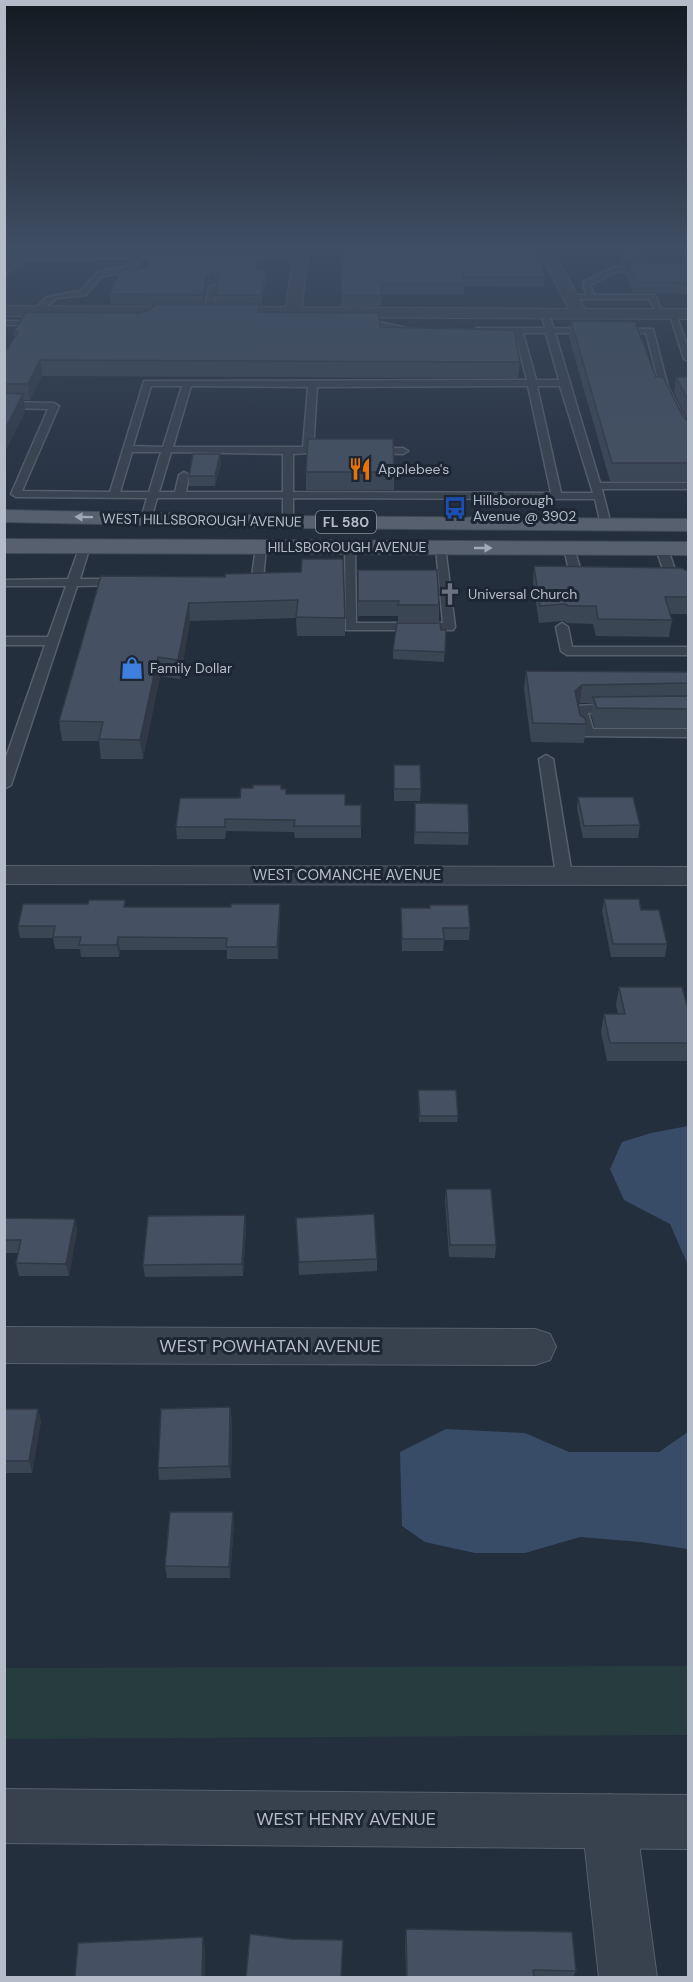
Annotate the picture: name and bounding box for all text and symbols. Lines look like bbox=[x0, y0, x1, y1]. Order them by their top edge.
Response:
restaurant icon: Applebee's bbox=[347, 456, 373, 482]
place label: Applebee's bbox=[378, 460, 449, 478]
place label: Hillsborough Avenue @ 3902 bbox=[473, 491, 576, 525]
bus stop icon: Hillsborough Avenue @ 3902 bbox=[442, 495, 468, 521]
street label: WEST HILLSBOROUGH AVENUE bbox=[102, 509, 302, 531]
road number: FL 580 bbox=[316, 511, 376, 533]
one-way arrow bbox=[75, 513, 94, 522]
street label: HILLSBOROUGH AVENUE bbox=[268, 538, 426, 556]
one-way arrow bbox=[474, 543, 493, 553]
church icon: Universal Church bbox=[437, 581, 463, 607]
place label: Universal Church bbox=[468, 585, 577, 603]
shop icon: Family Dollar bbox=[119, 655, 145, 681]
place label: Family Dollar bbox=[150, 659, 232, 677]
street label: WEST COMANCHE AVENUE bbox=[253, 865, 441, 885]
street label: WEST POWHATAN AVENUE bbox=[159, 1334, 381, 1358]
street label: WEST HENRY AVENUE bbox=[256, 1807, 436, 1831]

